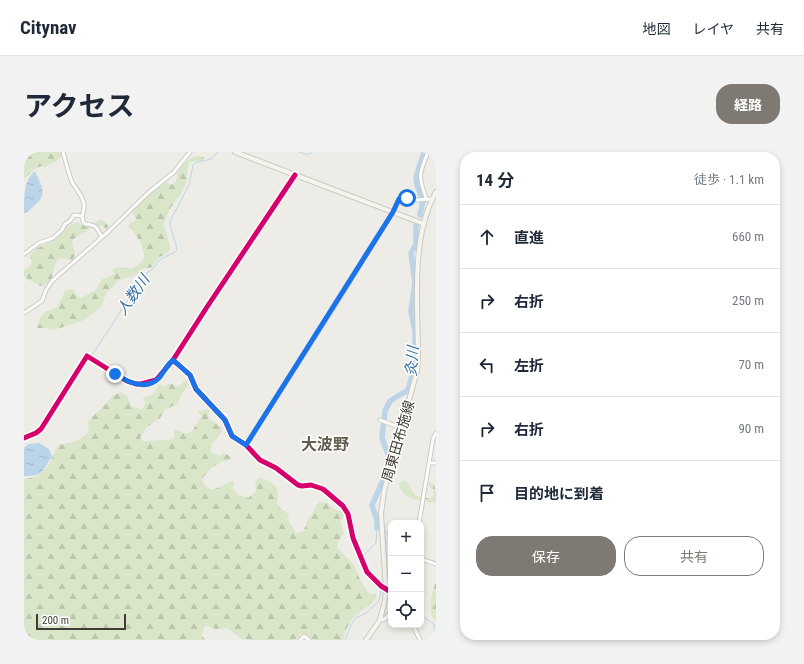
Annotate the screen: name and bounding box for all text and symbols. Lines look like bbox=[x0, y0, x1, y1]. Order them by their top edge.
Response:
text: Citynav bbox=[20, 16, 77, 39]
text: 地図 bbox=[642, 21, 670, 37]
text: レイヤ bbox=[692, 21, 734, 37]
text: 共有 bbox=[756, 21, 784, 37]
button: 経路 bbox=[716, 84, 780, 124]
text: アクセス bbox=[24, 90, 135, 123]
text: 14 分 bbox=[476, 170, 514, 190]
text: 徒歩 · 1.1 km bbox=[694, 172, 764, 187]
route start bbox=[398, 189, 416, 207]
icon: ahead bbox=[476, 226, 498, 248]
text: 直進 bbox=[514, 229, 544, 247]
text: 660 m bbox=[732, 229, 764, 244]
water label: 人数川 bbox=[113, 270, 154, 319]
icon: right bbox=[476, 290, 498, 312]
text: 右折 bbox=[514, 293, 544, 311]
text: 250 m bbox=[732, 293, 764, 308]
water label: 灸川 bbox=[402, 343, 422, 377]
icon: left bbox=[476, 354, 498, 376]
text: 左折 bbox=[514, 357, 544, 375]
text: 70 m bbox=[738, 357, 764, 372]
route end bbox=[106, 365, 124, 383]
street label: 周東田布施線 bbox=[379, 398, 417, 484]
icon: right bbox=[476, 418, 498, 440]
text: 右折 bbox=[514, 421, 544, 439]
text: 90 m bbox=[738, 421, 764, 436]
district label: 大波野 bbox=[301, 435, 349, 454]
icon: arrive bbox=[476, 482, 498, 504]
text: 目的地に到着 bbox=[514, 485, 604, 503]
map controls bbox=[388, 520, 424, 628]
button: + bbox=[388, 520, 424, 556]
button: 保存 bbox=[476, 536, 616, 576]
button: 共有 bbox=[624, 536, 764, 576]
button: − bbox=[388, 556, 424, 592]
button: locate bbox=[388, 592, 424, 628]
scale bar bbox=[36, 612, 126, 631]
text: 200 m bbox=[42, 614, 69, 627]

